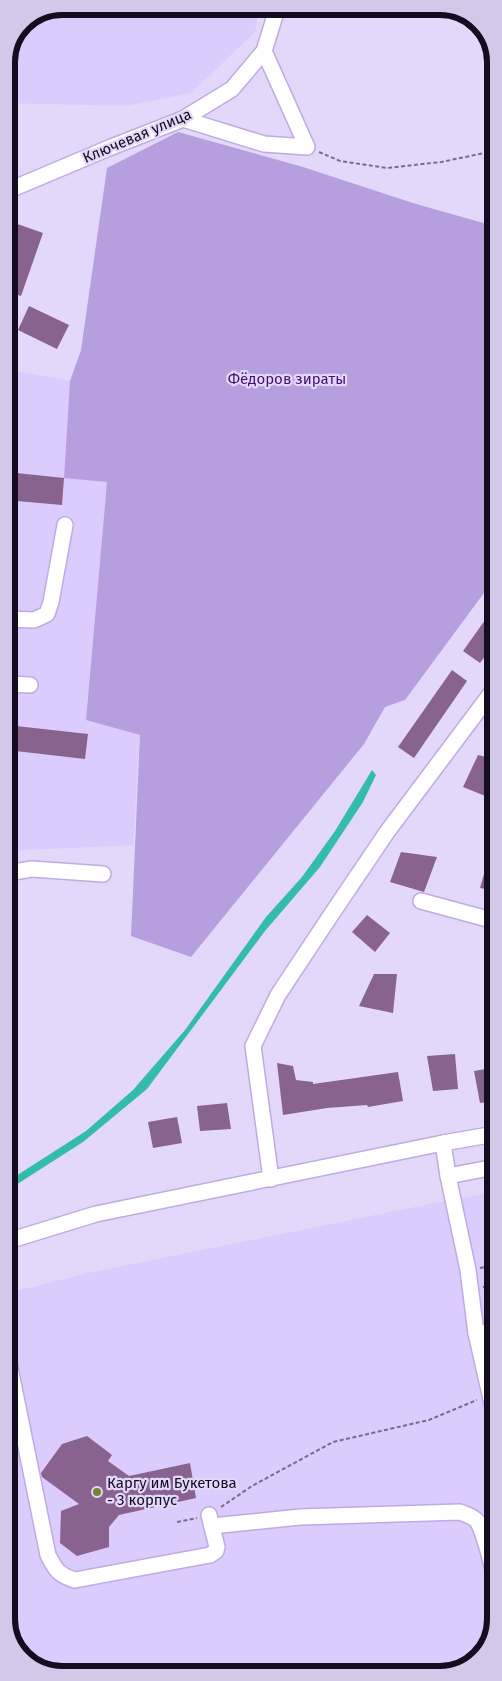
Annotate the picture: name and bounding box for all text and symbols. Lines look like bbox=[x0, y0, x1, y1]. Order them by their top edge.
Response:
street label: Ключевая улица bbox=[80, 105, 194, 167]
park label: Фёдоров зираты bbox=[228, 370, 346, 388]
place label: Каргу им Букетова - 3 корпус bbox=[107, 1474, 237, 1509]
marker: Каргу им Букетова - 3 корпус bbox=[91, 1486, 103, 1498]

